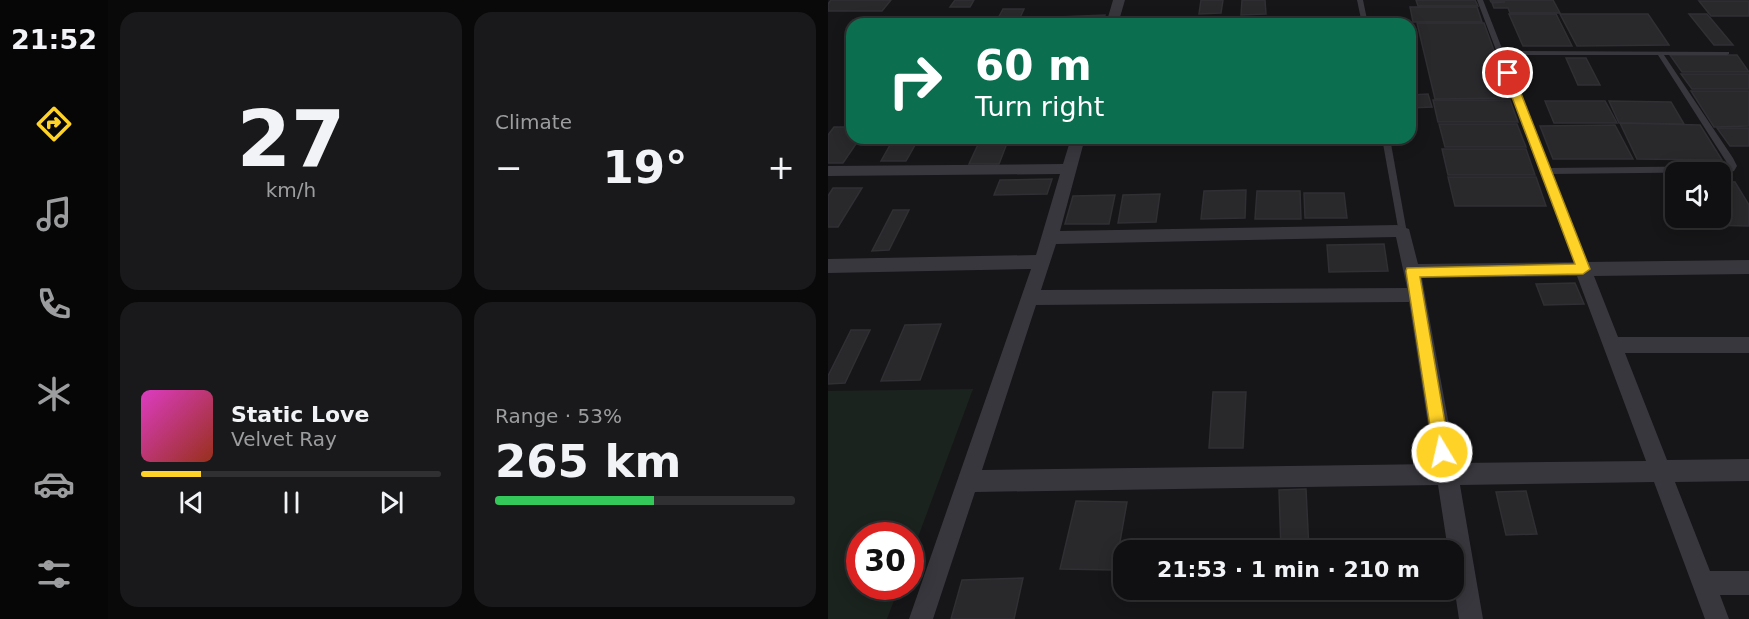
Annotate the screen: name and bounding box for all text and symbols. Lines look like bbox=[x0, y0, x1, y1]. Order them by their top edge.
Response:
text: 21:52 bbox=[11, 24, 97, 55]
text: 60 m bbox=[975, 41, 1092, 90]
icon: right bbox=[876, 42, 954, 120]
pin bbox=[1482, 47, 1533, 98]
icon: arrive bbox=[1491, 56, 1524, 89]
text: Turn right bbox=[975, 91, 1104, 122]
text: 27 bbox=[237, 94, 345, 184]
icon: directions bbox=[33, 103, 75, 145]
text: Climate bbox=[495, 110, 572, 134]
text: 19° bbox=[602, 141, 688, 194]
text: − bbox=[495, 148, 523, 187]
text: + bbox=[767, 148, 795, 187]
map controls bbox=[1665, 162, 1731, 228]
button: sound bbox=[1665, 162, 1731, 228]
text: km/h bbox=[266, 178, 316, 202]
icon: music bbox=[33, 193, 75, 235]
icon: phone bbox=[33, 283, 75, 325]
icon: climate bbox=[33, 373, 75, 415]
text: Static Love bbox=[231, 402, 369, 427]
text: Range · 53% bbox=[495, 404, 622, 428]
position arrow bbox=[1410, 420, 1474, 484]
text: Velvet Ray bbox=[231, 427, 337, 451]
text: 265 km bbox=[495, 435, 681, 488]
icon: car bbox=[33, 463, 75, 505]
icon: previous bbox=[175, 486, 208, 519]
icon: pause bbox=[275, 486, 308, 519]
icon: next bbox=[375, 486, 408, 519]
speed limit sign: 30 bbox=[846, 522, 924, 600]
icon: filters bbox=[33, 553, 75, 595]
text: 21:53 · 1 min · 210 m bbox=[1157, 557, 1420, 582]

